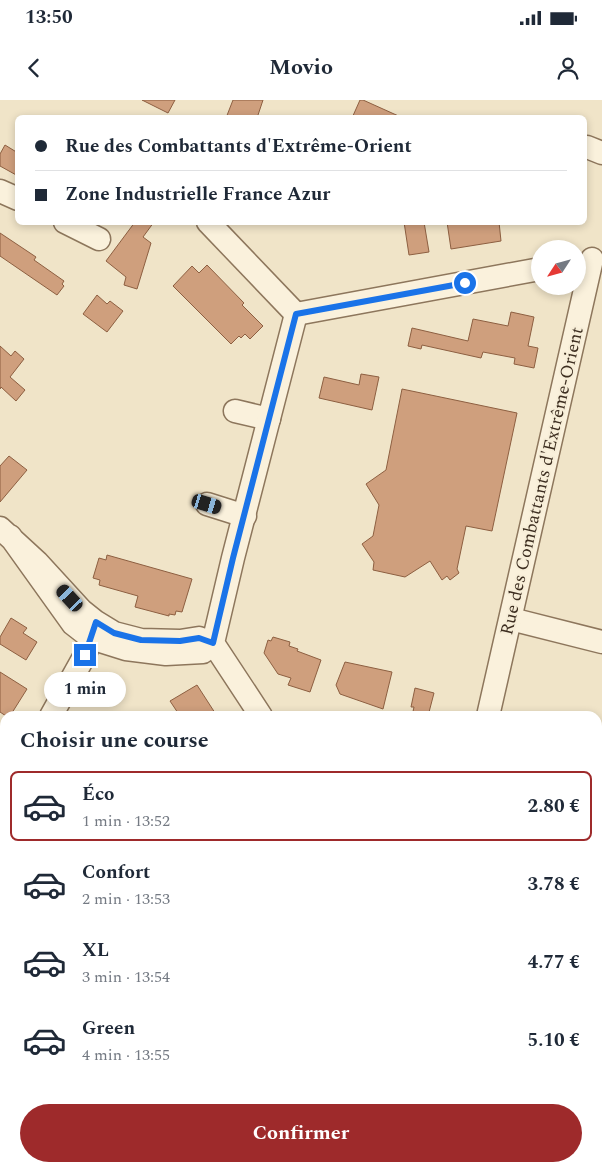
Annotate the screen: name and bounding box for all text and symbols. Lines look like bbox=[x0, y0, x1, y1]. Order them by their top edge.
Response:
text: 13:50 bbox=[25, 3, 73, 32]
text: Movio bbox=[269, 51, 333, 84]
icon: back bbox=[20, 54, 48, 82]
icon: person bbox=[554, 54, 582, 82]
text: Rue des Combattants d'Extrême-Orient bbox=[65, 132, 412, 161]
text: Zone Industrielle France Azur bbox=[65, 180, 330, 209]
north arrow bbox=[531, 240, 586, 295]
map controls bbox=[531, 240, 586, 295]
route start bbox=[454, 272, 476, 294]
street label: Rue des Combattants d'Extrême-Orient bbox=[493, 324, 591, 638]
car bbox=[190, 492, 223, 516]
car bbox=[54, 582, 85, 614]
route end bbox=[74, 644, 96, 666]
callout: 1 min bbox=[44, 672, 126, 708]
text: 1 min bbox=[64, 677, 106, 701]
text: Choisir une course bbox=[20, 724, 209, 757]
text: Éco bbox=[82, 780, 114, 809]
icon: car bbox=[22, 784, 67, 829]
text: 2.80 € bbox=[528, 792, 580, 821]
text: 1 min · 13:52 bbox=[82, 809, 170, 833]
text: Confort bbox=[82, 858, 150, 887]
icon: car bbox=[22, 862, 67, 907]
text: 3.78 € bbox=[528, 870, 580, 899]
text: 2 min · 13:53 bbox=[82, 887, 170, 911]
text: XL bbox=[82, 936, 109, 965]
icon: car bbox=[22, 940, 67, 985]
text: 4.77 € bbox=[528, 948, 580, 977]
text: 3 min · 13:54 bbox=[82, 965, 170, 989]
text: Green bbox=[82, 1014, 135, 1043]
icon: car bbox=[22, 1018, 67, 1063]
text: 5.10 € bbox=[528, 1026, 580, 1055]
text: 4 min · 13:55 bbox=[82, 1043, 170, 1067]
button: Confirmer bbox=[20, 1104, 582, 1162]

